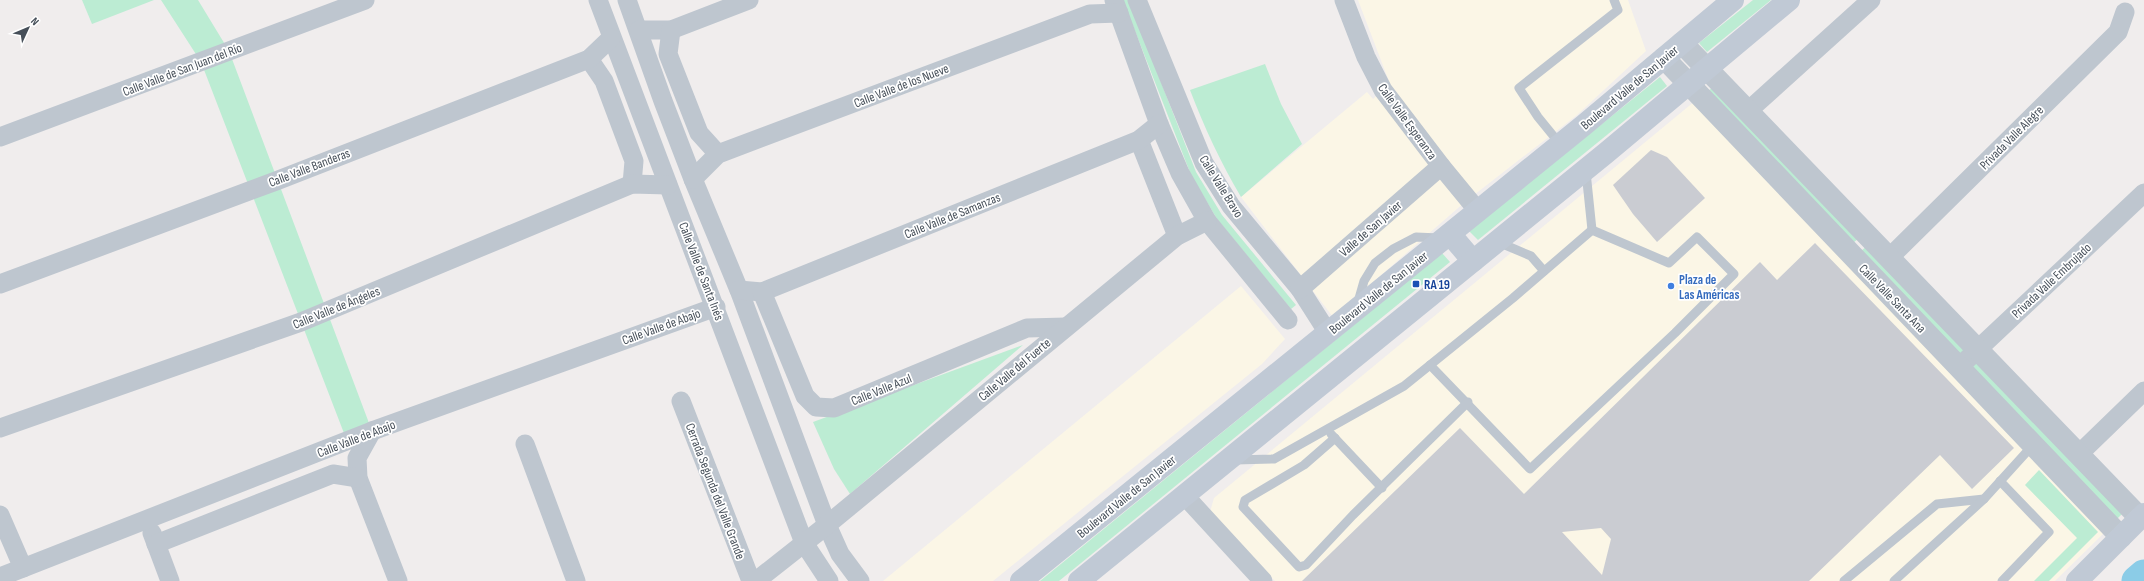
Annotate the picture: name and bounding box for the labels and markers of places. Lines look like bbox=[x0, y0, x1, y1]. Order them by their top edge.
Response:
place label: Plaza de Las Américas bbox=[1679, 272, 1739, 303]
place label: RA 19 bbox=[1424, 277, 1450, 293]
marker: RA 19 bbox=[1411, 279, 1421, 289]
marker: Plaza de Las Américas bbox=[1666, 281, 1676, 291]

